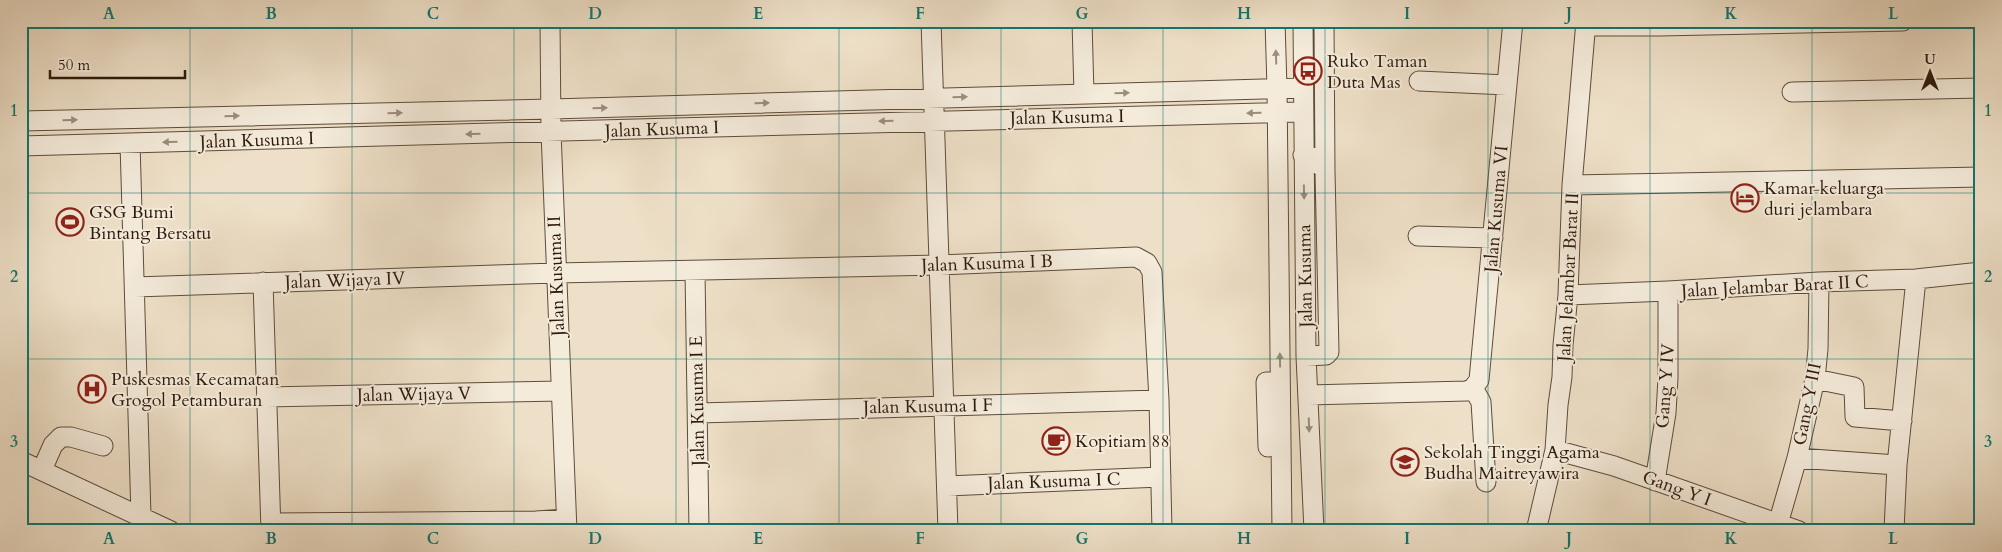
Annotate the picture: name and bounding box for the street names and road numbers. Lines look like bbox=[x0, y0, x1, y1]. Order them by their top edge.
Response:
street label: Jalan Kusuma I bbox=[1007, 104, 1124, 131]
street label: Jalan Kusuma I bbox=[601, 115, 720, 144]
street label: Jalan Kusuma I bbox=[196, 126, 315, 155]
street label: Jalan Kusuma VI bbox=[1478, 144, 1515, 277]
street label: Jalan Jelambar Barat II bbox=[1551, 192, 1585, 365]
street label: Jalan Kusuma II bbox=[542, 215, 571, 340]
street label: Jalan Kusuma bbox=[1292, 224, 1319, 331]
street label: Jalan Kusuma I B bbox=[918, 249, 1053, 278]
street label: Jalan Wijaya IV bbox=[281, 266, 406, 295]
street label: Jalan Jelambar Barat II C bbox=[1678, 269, 1870, 304]
street label: Jalan Kusuma I E bbox=[684, 336, 711, 469]
street label: Gang Y IV bbox=[1650, 342, 1681, 429]
street label: Gang Y III bbox=[1787, 361, 1828, 448]
street label: Jalan Wijaya V bbox=[354, 381, 472, 408]
street label: Jalan Kusuma I F bbox=[860, 393, 993, 420]
street label: Gang Y I bbox=[1639, 464, 1715, 512]
street label: Jalan Kusuma I C bbox=[984, 467, 1121, 496]

